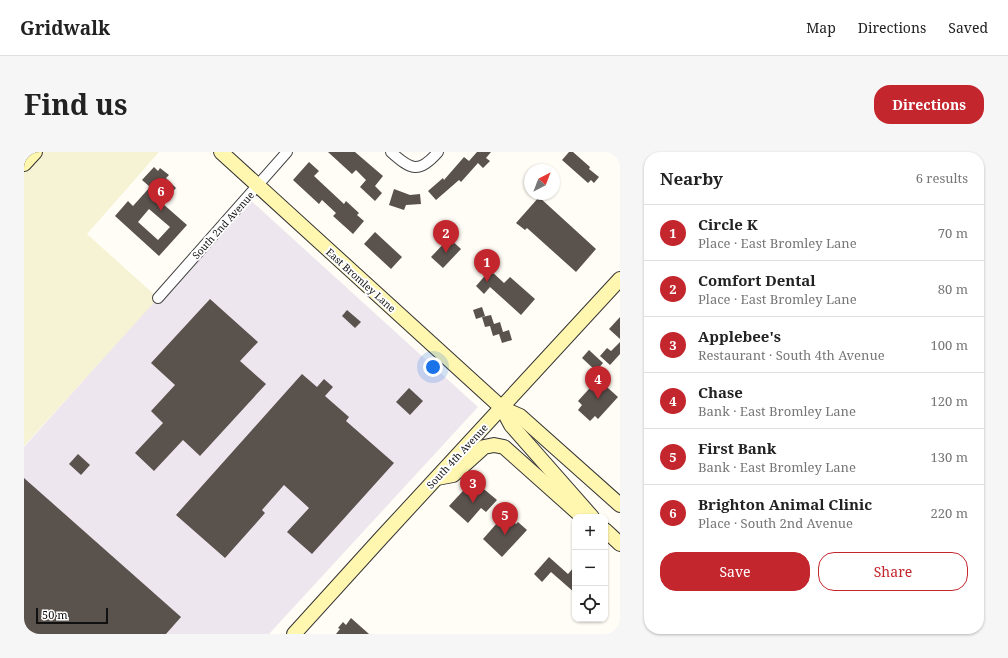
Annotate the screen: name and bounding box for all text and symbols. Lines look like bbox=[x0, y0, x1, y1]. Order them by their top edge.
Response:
text: Gridwalk bbox=[20, 15, 110, 41]
text: Map bbox=[806, 18, 836, 37]
text: Directions bbox=[858, 18, 926, 37]
text: Saved bbox=[948, 18, 988, 37]
text: Find us bbox=[24, 85, 128, 123]
button: Directions bbox=[874, 85, 984, 124]
north arrow bbox=[524, 164, 560, 200]
text: Nearby bbox=[660, 167, 723, 190]
text: 6 results bbox=[916, 169, 968, 187]
pin: 6 bbox=[148, 178, 174, 211]
street label: South 2nd Avenue bbox=[189, 188, 257, 262]
text: Circle K bbox=[698, 214, 758, 234]
pin: 2 bbox=[433, 220, 459, 253]
text: 1 bbox=[669, 224, 677, 242]
text: 70 m bbox=[938, 224, 968, 242]
text: Place · East Bromley Lane bbox=[698, 234, 857, 252]
street label: East Bromley Lane bbox=[323, 245, 399, 315]
pin: 1 bbox=[474, 249, 500, 282]
text: Comfort Dental bbox=[698, 270, 816, 290]
text: 2 bbox=[669, 280, 677, 298]
text: 80 m bbox=[938, 280, 968, 298]
text: Place · East Bromley Lane bbox=[698, 290, 857, 308]
text: Applebee's bbox=[698, 326, 781, 346]
text: 3 bbox=[669, 336, 677, 354]
text: 100 m bbox=[931, 336, 968, 354]
text: Restaurant · South 4th Avenue bbox=[698, 346, 885, 364]
your location bbox=[423, 357, 443, 377]
pin: 4 bbox=[585, 366, 611, 399]
text: Chase bbox=[698, 382, 743, 402]
text: 4 bbox=[669, 392, 677, 410]
text: 120 m bbox=[931, 392, 968, 410]
text: Bank · East Bromley Lane bbox=[698, 402, 856, 420]
street label: South 4th Avenue bbox=[423, 421, 491, 491]
text: First Bank bbox=[698, 438, 776, 458]
text: 5 bbox=[669, 448, 677, 466]
text: 130 m bbox=[931, 448, 968, 466]
text: Bank · East Bromley Lane bbox=[698, 458, 856, 476]
pin: 3 bbox=[460, 470, 486, 503]
text: Brighton Animal Clinic bbox=[698, 494, 872, 514]
pin: 5 bbox=[492, 502, 518, 535]
text: 6 bbox=[669, 504, 677, 522]
text: 220 m bbox=[931, 504, 968, 522]
map controls bbox=[572, 514, 608, 622]
button: + bbox=[572, 514, 608, 550]
text: Place · South 2nd Avenue bbox=[698, 514, 853, 532]
button: − bbox=[572, 550, 608, 586]
button: Save bbox=[660, 552, 810, 591]
button: Share bbox=[818, 552, 968, 591]
button: locate bbox=[572, 586, 608, 622]
scale bar bbox=[36, 606, 108, 625]
text: 50 m bbox=[42, 607, 68, 622]

